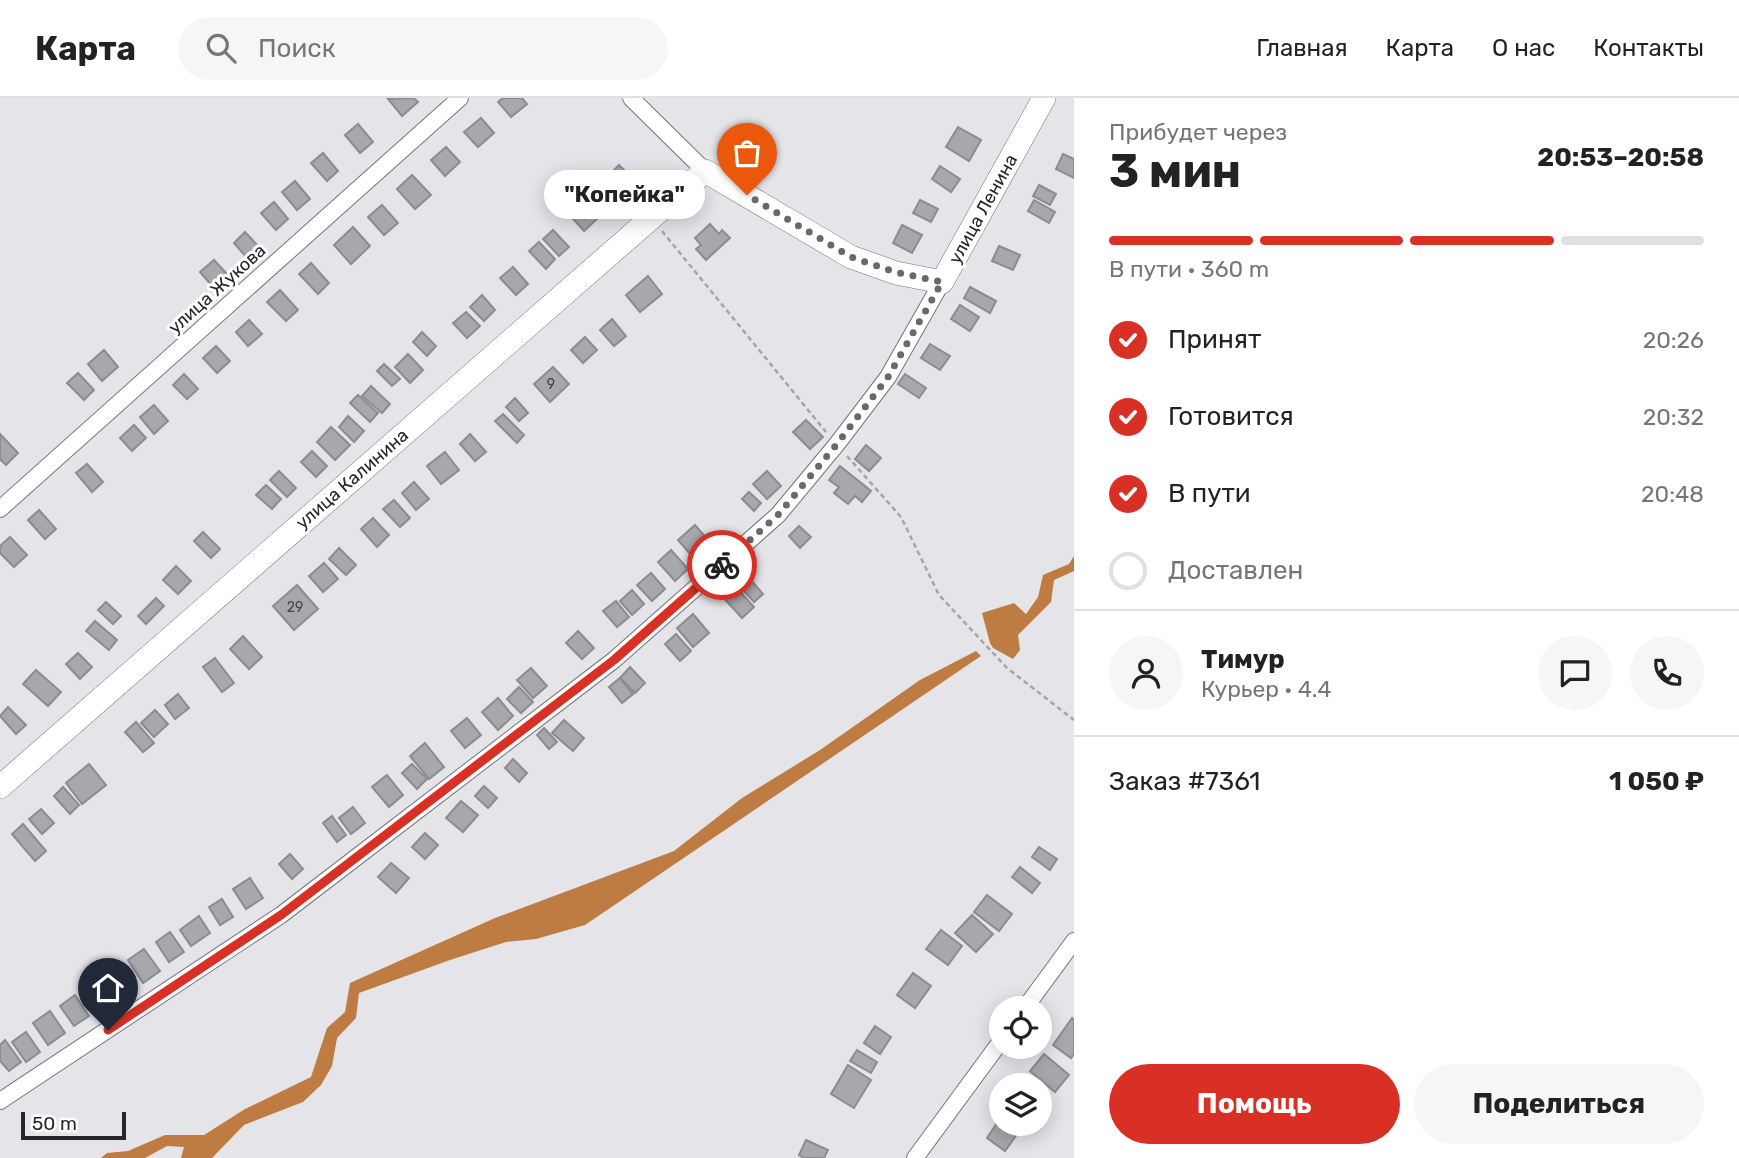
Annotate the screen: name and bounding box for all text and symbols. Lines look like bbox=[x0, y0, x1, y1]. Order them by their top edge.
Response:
search box bbox=[178, 17, 668, 80]
text: Карта bbox=[35, 29, 136, 68]
icon: search bbox=[202, 29, 240, 67]
text: Поиск bbox=[258, 33, 336, 64]
text: Главная bbox=[1256, 34, 1348, 62]
text: Карта bbox=[1386, 34, 1454, 62]
text: О нас bbox=[1492, 34, 1555, 62]
text: Контакты bbox=[1593, 34, 1704, 62]
text: Прибудет через bbox=[1109, 118, 1287, 146]
pin bbox=[717, 123, 777, 195]
icon: bag bbox=[728, 134, 766, 172]
text: 20:53–20:58 bbox=[1537, 142, 1704, 173]
text: 3 мин bbox=[1109, 144, 1241, 199]
street label: улица Ленина bbox=[944, 150, 1022, 268]
callout: "Копейка" bbox=[544, 170, 705, 220]
text: "Копейка" bbox=[564, 180, 685, 208]
street label: улица Жукова bbox=[164, 240, 270, 338]
text: В пути · 360 m bbox=[1109, 255, 1269, 283]
icon: check bbox=[1109, 321, 1147, 359]
text: Принят bbox=[1168, 324, 1261, 355]
text: 20:26 bbox=[1643, 326, 1704, 354]
house number: 9 bbox=[547, 376, 555, 393]
icon: check bbox=[1109, 398, 1147, 436]
text: Готовится bbox=[1168, 401, 1294, 432]
text: 20:32 bbox=[1643, 403, 1704, 431]
street label: улица Калинина bbox=[291, 424, 413, 534]
icon: check bbox=[1109, 475, 1147, 513]
text: В пути bbox=[1168, 478, 1251, 509]
text: 20:48 bbox=[1641, 480, 1704, 508]
courier bbox=[687, 530, 757, 600]
icon: bike bbox=[703, 546, 741, 584]
text: Доставлен bbox=[1168, 555, 1303, 586]
house number: 29 bbox=[287, 599, 303, 616]
button: person bbox=[1109, 636, 1183, 710]
button: chat bbox=[1538, 636, 1612, 710]
button: phone bbox=[1630, 636, 1704, 710]
text: Тимур bbox=[1201, 644, 1285, 675]
text: Курьер · 4.4 bbox=[1201, 675, 1332, 703]
text: Заказ #7361 bbox=[1109, 766, 1260, 797]
text: 1 050 ₽ bbox=[1609, 766, 1704, 797]
pin bbox=[78, 958, 138, 1030]
icon: home bbox=[89, 969, 127, 1007]
map controls bbox=[989, 996, 1052, 1136]
button: locate bbox=[989, 996, 1052, 1059]
button: Помощь bbox=[1109, 1064, 1400, 1144]
button: Поделиться bbox=[1414, 1064, 1704, 1144]
button: layers bbox=[989, 1073, 1052, 1136]
scale bar bbox=[21, 1109, 126, 1141]
text: 50 m bbox=[32, 1112, 77, 1135]

